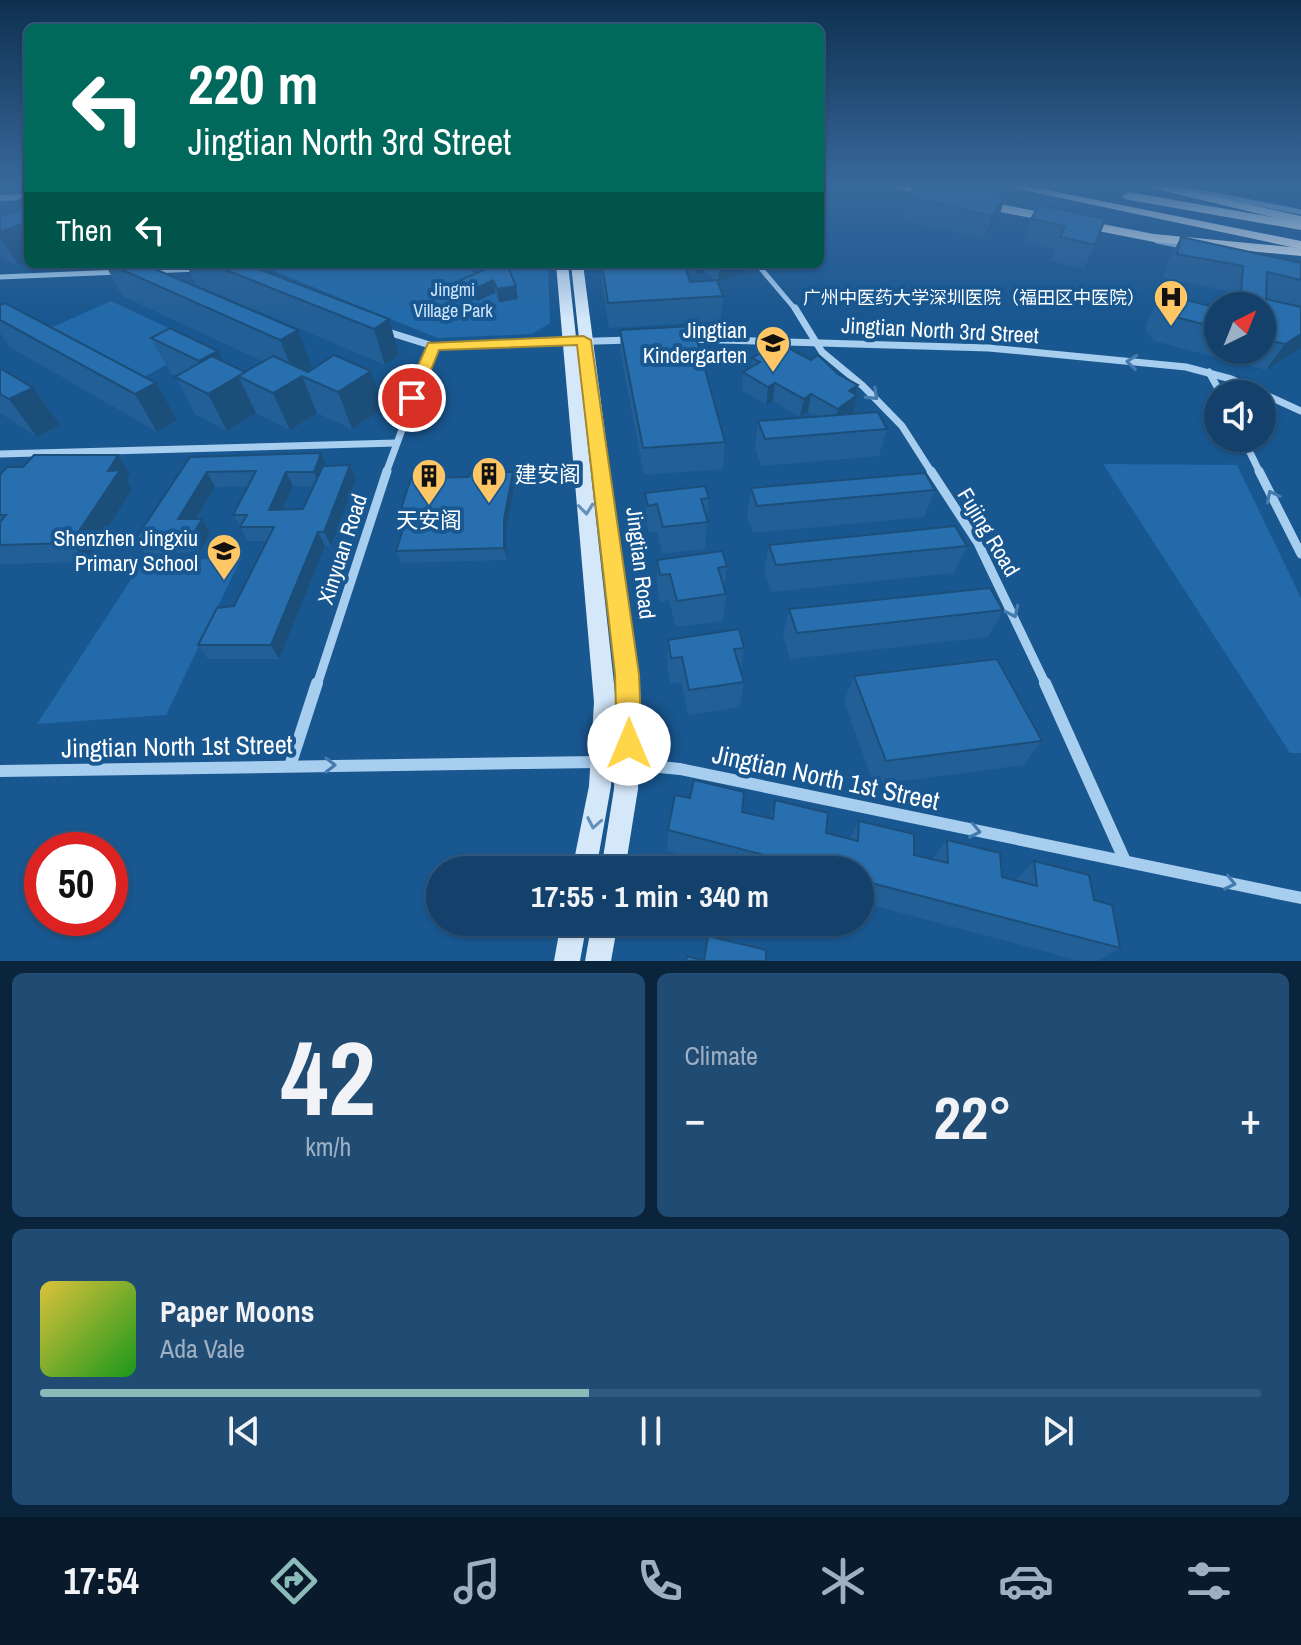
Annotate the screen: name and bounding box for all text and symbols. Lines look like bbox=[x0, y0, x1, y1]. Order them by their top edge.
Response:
text: 220 m bbox=[188, 46, 318, 121]
icon: left bbox=[56, 56, 160, 160]
text: Jingtian North 3rd Street bbox=[188, 118, 511, 166]
icon: left bbox=[128, 208, 172, 252]
text: Then bbox=[56, 210, 112, 250]
park label: Jingmi Village Park bbox=[413, 277, 493, 323]
hospital icon: 广州中医药大学深圳医院（福田区中医院） bbox=[1152, 278, 1190, 328]
place label: 广州中医药大学深圳医院（福田区中医院） bbox=[803, 285, 1145, 310]
north arrow bbox=[1204, 292, 1276, 364]
map controls bbox=[1204, 292, 1276, 452]
street label: Jingtian North 3rd Street bbox=[841, 310, 1039, 350]
place label: Jingtian Kindergarten bbox=[643, 315, 747, 370]
school or university icon: Jingtian Kindergarten bbox=[754, 324, 792, 374]
one-way arrow bbox=[1125, 353, 1138, 370]
pin bbox=[378, 364, 446, 432]
icon: arrive bbox=[390, 376, 434, 420]
button: sound bbox=[1204, 380, 1276, 452]
one-way arrow bbox=[864, 385, 878, 400]
building icon: 建安阁 bbox=[470, 455, 508, 505]
building icon: 天安阁 bbox=[410, 457, 448, 507]
place label: 建安阁 bbox=[515, 459, 581, 489]
street label: Fujing Road bbox=[951, 482, 1027, 582]
one-way arrow bbox=[1266, 489, 1282, 504]
street label: Xinyuan Road bbox=[310, 490, 374, 608]
one-way arrow bbox=[577, 503, 594, 516]
place label: 天安阁 bbox=[396, 505, 462, 535]
street label: Jingtian Road bbox=[619, 505, 663, 621]
place label: Shenzhen Jingxiu Primary School bbox=[54, 523, 198, 578]
school or university icon: Shenzhen Jingxiu Primary School bbox=[205, 532, 243, 582]
one-way arrow bbox=[1004, 604, 1020, 618]
position arrow bbox=[587, 702, 671, 786]
street label: Jingtian North 1st Street bbox=[61, 726, 293, 766]
street label: Jingtian North 1st Street bbox=[709, 736, 943, 818]
one-way arrow bbox=[324, 756, 337, 774]
one-way arrow bbox=[586, 816, 603, 830]
one-way arrow bbox=[969, 821, 982, 838]
speed limit sign: 50 bbox=[24, 832, 128, 936]
one-way arrow bbox=[1223, 874, 1236, 891]
text: 17:55 · 1 min · 340 m bbox=[531, 876, 769, 916]
text: 42 bbox=[281, 1007, 376, 1147]
text: Climate bbox=[685, 1038, 758, 1073]
text: 22° bbox=[933, 1077, 1012, 1158]
text: − bbox=[685, 1088, 706, 1148]
text: + bbox=[1240, 1088, 1261, 1148]
text: km/h bbox=[305, 1129, 351, 1164]
text: Paper Moons bbox=[160, 1291, 314, 1331]
text: Ada Vale bbox=[160, 1331, 245, 1366]
icon: previous bbox=[222, 1409, 266, 1453]
icon: pause bbox=[629, 1409, 673, 1453]
icon: next bbox=[1036, 1409, 1080, 1453]
icon: directions bbox=[266, 1553, 322, 1609]
icon: music bbox=[449, 1553, 505, 1609]
icon: phone bbox=[632, 1553, 688, 1609]
icon: climate bbox=[815, 1553, 871, 1609]
icon: car bbox=[998, 1553, 1054, 1609]
icon: filters bbox=[1181, 1553, 1237, 1609]
text: 17:54 bbox=[64, 1557, 139, 1605]

